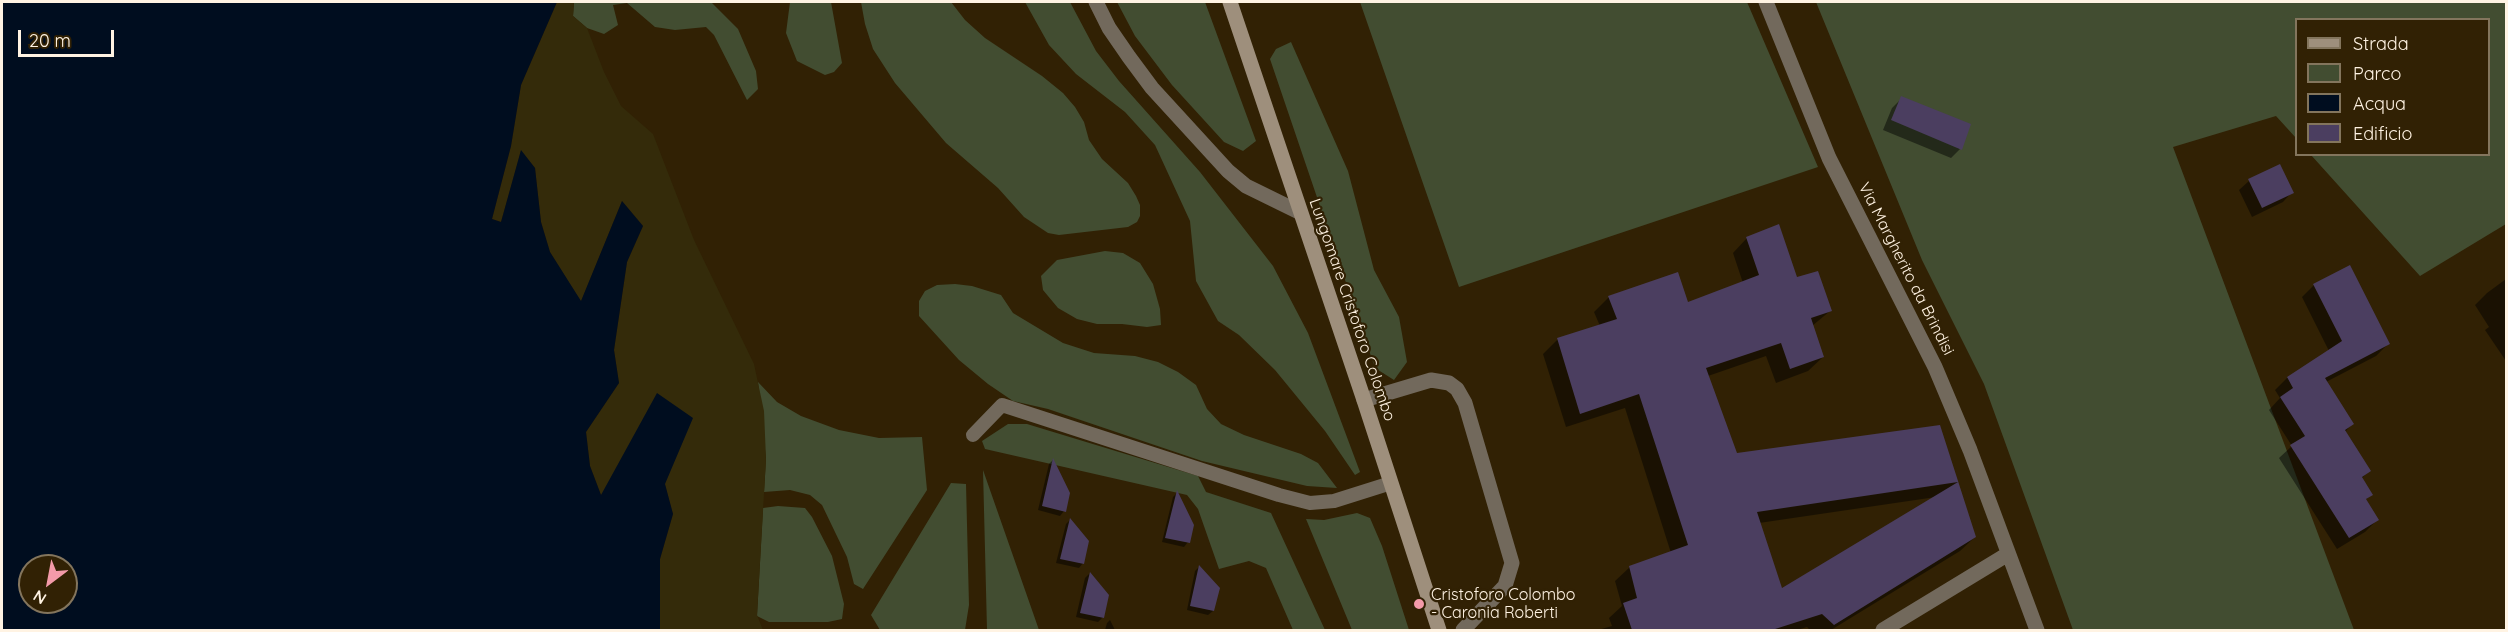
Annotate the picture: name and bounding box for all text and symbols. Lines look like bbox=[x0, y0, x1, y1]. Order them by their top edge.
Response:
scale bar bbox=[21, 18, 117, 56]
legend bbox=[2295, 18, 2490, 156]
text: 20 m bbox=[29, 29, 71, 52]
text: Strada bbox=[2353, 32, 2409, 55]
text: Parco bbox=[2353, 62, 2401, 85]
text: Acqua bbox=[2353, 92, 2406, 115]
text: Edificio bbox=[2353, 122, 2412, 145]
street label: Via Margherito da Brindisi bbox=[1854, 180, 1958, 358]
street label: Lungomare Cristoforo Colombo bbox=[1305, 196, 1399, 424]
north arrow bbox=[18, 554, 78, 614]
place label: Cristoforo Colombo - Caronia Roberti bbox=[1431, 585, 1575, 623]
text: N bbox=[29, 586, 50, 609]
marker: Cristoforo Colombo - Caronia Roberti bbox=[1412, 597, 1426, 611]

